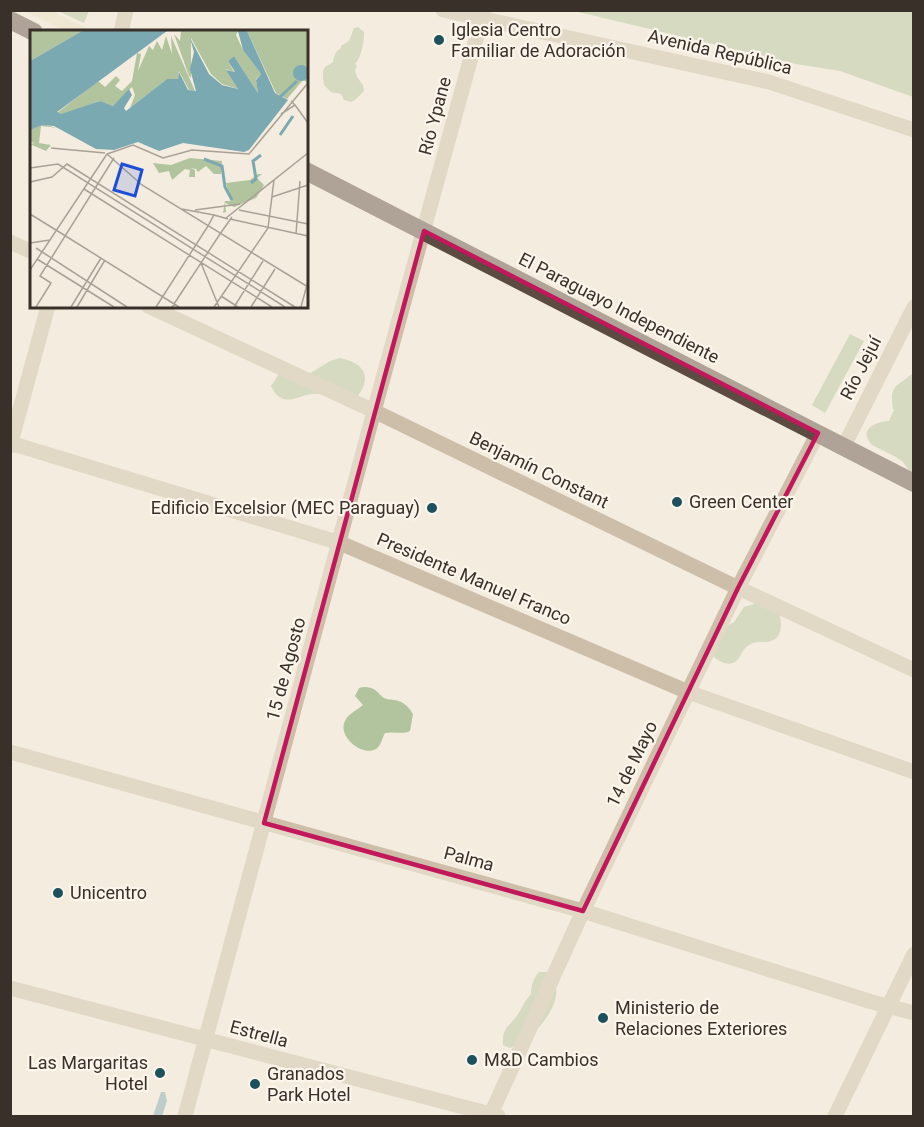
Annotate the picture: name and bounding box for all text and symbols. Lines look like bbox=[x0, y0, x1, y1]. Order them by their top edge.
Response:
place label: Iglesia Centro Familiar de Adoración bbox=[451, 19, 626, 61]
street label: Avenida República bbox=[646, 25, 794, 78]
inset map bbox=[30, 30, 308, 308]
marker: Iglesia Centro Familiar de Adoración bbox=[432, 33, 446, 47]
street label: Río Ypane bbox=[414, 74, 455, 157]
street label: El Paraguayo Independiente bbox=[516, 248, 723, 367]
street label: Río Jejuí bbox=[836, 332, 886, 403]
street label: Benjamín Constant bbox=[466, 427, 612, 512]
place label: Green Center bbox=[689, 491, 793, 512]
marker: Green Center bbox=[670, 495, 684, 509]
place label: Edificio Excelsior (MEC Paraguay) bbox=[151, 497, 420, 519]
marker: Edificio Excelsior (MEC Paraguay) bbox=[425, 501, 439, 515]
street label: Presidente Manuel Franco bbox=[374, 528, 574, 629]
street label: 15 de Agosto bbox=[262, 615, 309, 723]
street label: 14 de Mayo bbox=[602, 717, 661, 810]
street label: Palma bbox=[442, 842, 496, 875]
place label: Unicentro bbox=[70, 882, 147, 903]
marker: Unicentro bbox=[51, 886, 65, 900]
place label: Ministerio de Relaciones Exteriores bbox=[615, 997, 787, 1039]
marker: Ministerio de Relaciones Exteriores bbox=[596, 1011, 610, 1025]
street label: Estrella bbox=[228, 1016, 291, 1051]
place label: M&D Cambios bbox=[484, 1049, 599, 1070]
place label: Las Margaritas Hotel bbox=[28, 1052, 148, 1094]
marker: M&D Cambios bbox=[465, 1053, 479, 1067]
place label: Granados Park Hotel bbox=[267, 1063, 351, 1105]
marker: Las Margaritas Hotel bbox=[153, 1066, 167, 1080]
marker: Granados Park Hotel bbox=[248, 1077, 262, 1091]

